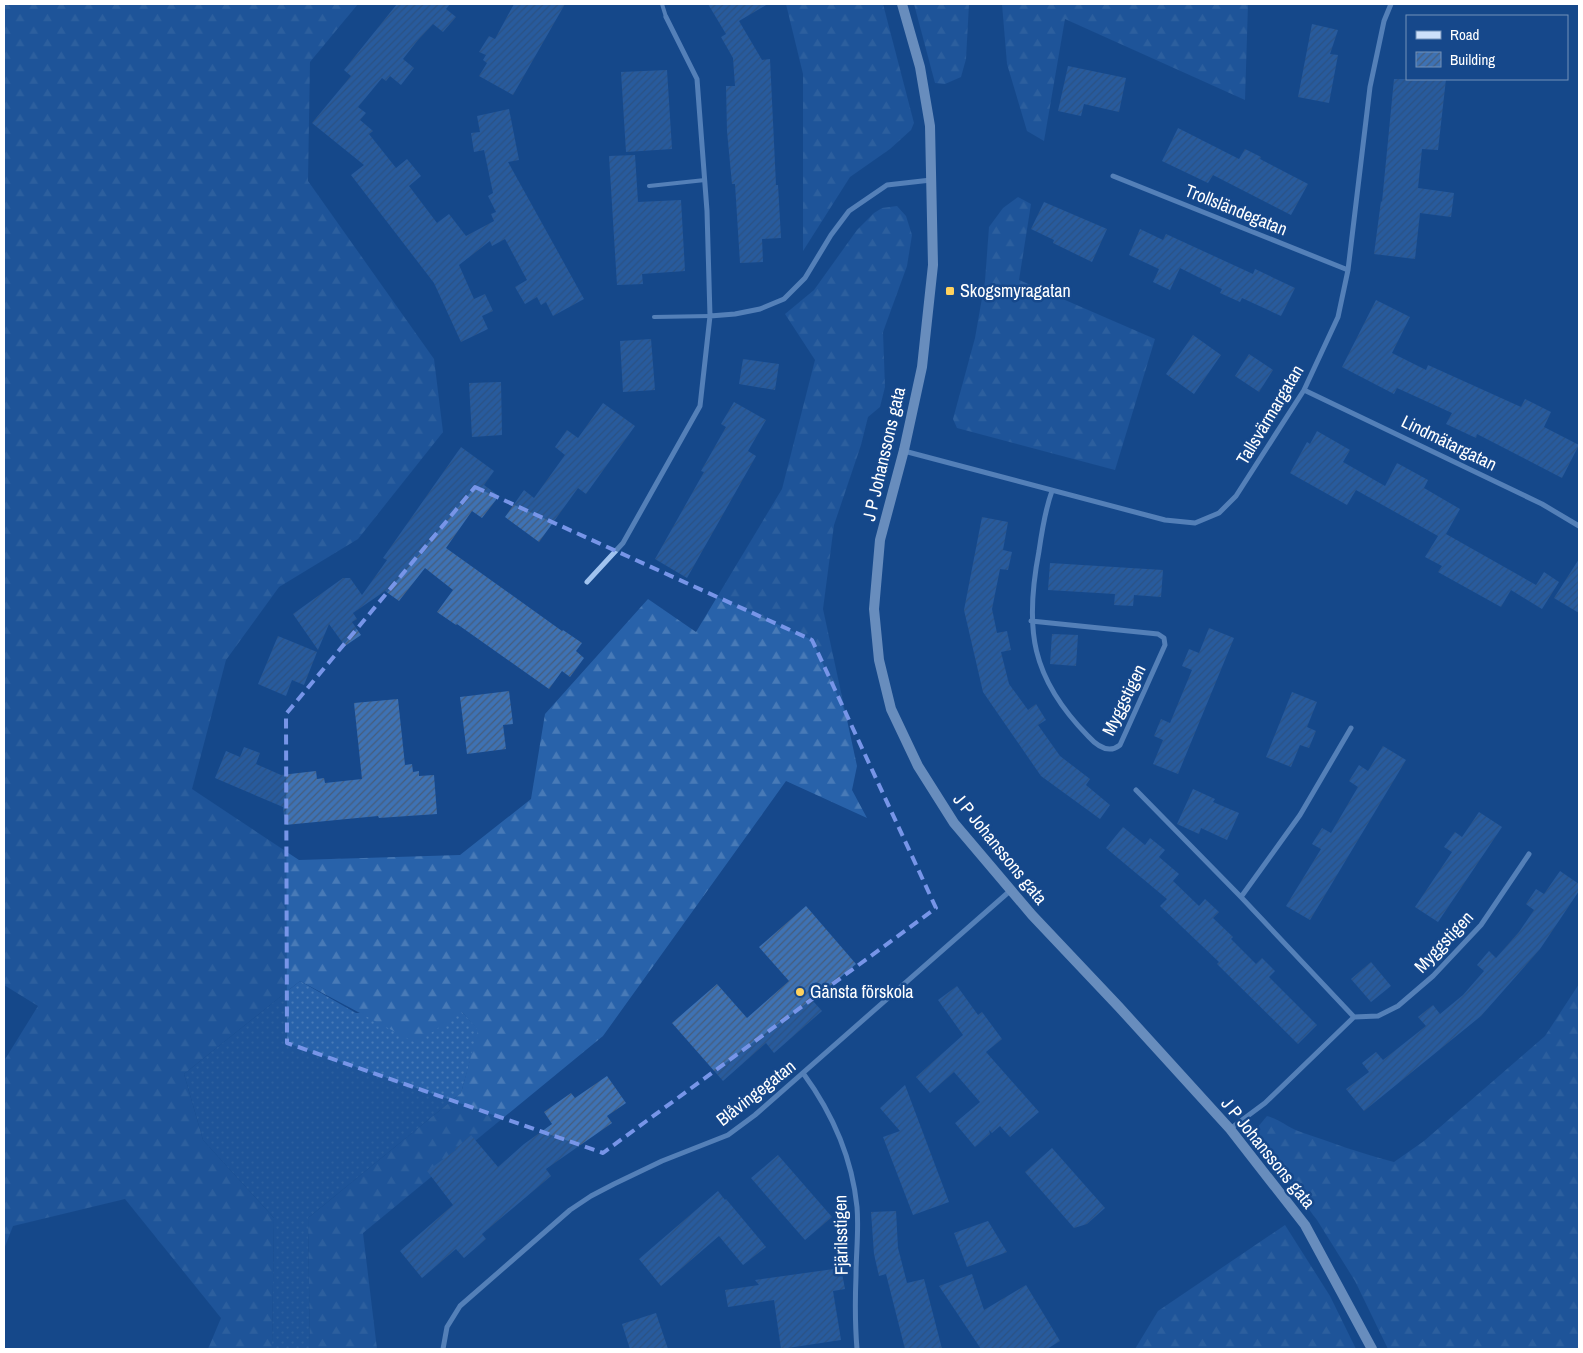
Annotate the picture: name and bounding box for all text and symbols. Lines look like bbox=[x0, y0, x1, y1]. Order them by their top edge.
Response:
legend bbox=[1406, 15, 1568, 80]
text: Road bbox=[1450, 24, 1479, 45]
text: Building bbox=[1450, 49, 1495, 70]
street label: Trollsländegatan bbox=[1181, 178, 1291, 241]
place label: Skogsmyragatan bbox=[960, 278, 1071, 303]
marker: Skogsmyragatan bbox=[944, 285, 956, 297]
street label: Tallsvärmargatan bbox=[1230, 360, 1309, 469]
street label: J P Johanssons gata bbox=[856, 384, 911, 523]
street label: Lindmätargatan bbox=[1397, 409, 1501, 476]
street label: Myggstigen bbox=[1096, 660, 1152, 740]
street label: J P Johanssons gata bbox=[948, 788, 1053, 910]
street label: Myggstigen bbox=[1408, 905, 1479, 978]
place label: Gånsta förskola bbox=[810, 979, 913, 1004]
marker: Gånsta förskola bbox=[794, 986, 806, 998]
street label: Blåvingegatan bbox=[711, 1054, 801, 1132]
street label: J P Johanssons gata bbox=[1216, 1092, 1321, 1214]
street label: Fjärilsstigen bbox=[827, 1195, 854, 1275]

